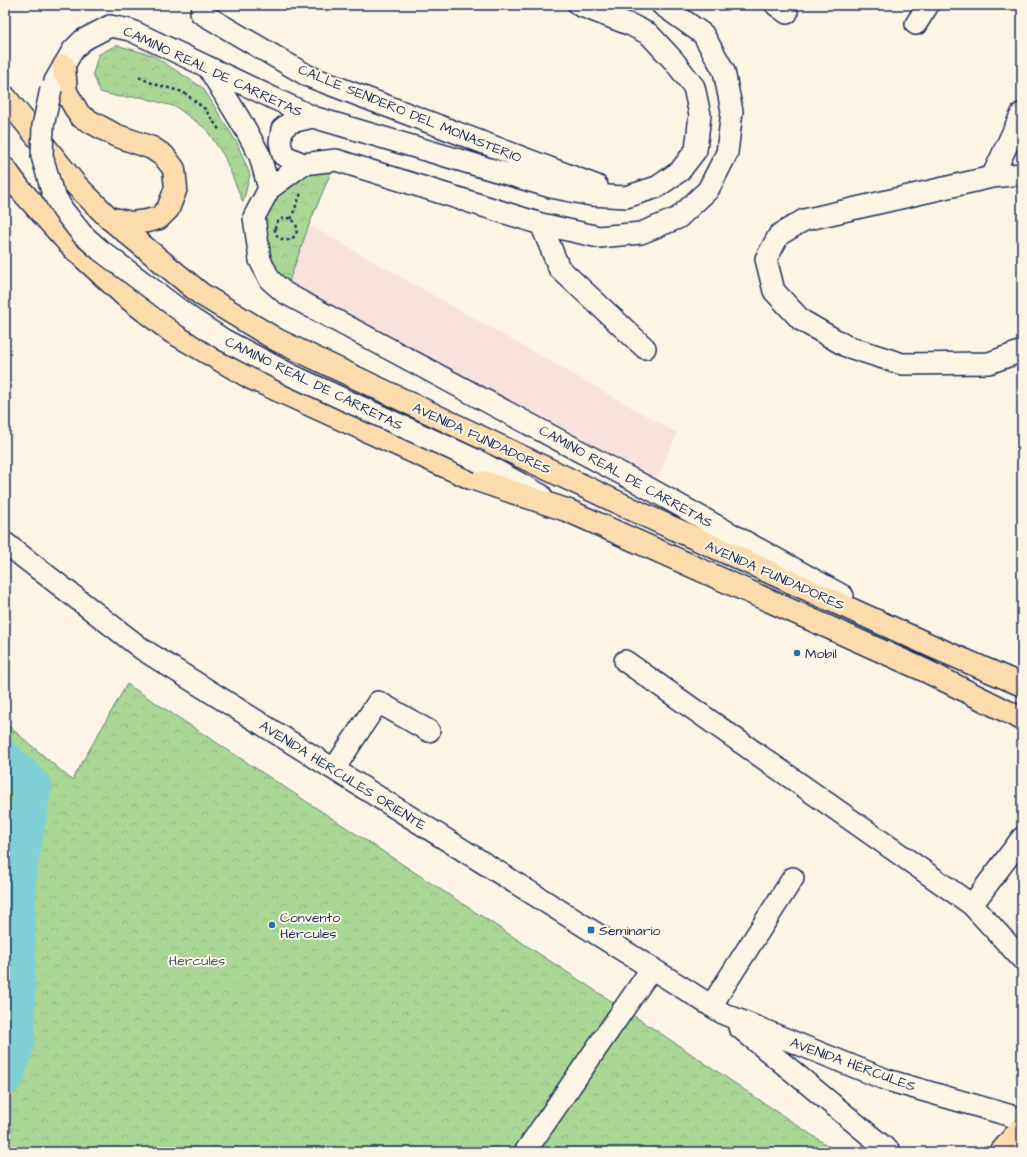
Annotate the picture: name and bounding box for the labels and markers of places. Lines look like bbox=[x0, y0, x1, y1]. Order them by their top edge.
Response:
place label: Mobil bbox=[805, 644, 837, 664]
marker: Mobil bbox=[792, 648, 802, 658]
place label: Convento Hércules bbox=[280, 908, 340, 944]
marker: Convento Hércules bbox=[267, 920, 277, 930]
place label: Seminario bbox=[599, 921, 661, 941]
marker: Seminario bbox=[586, 925, 596, 935]

